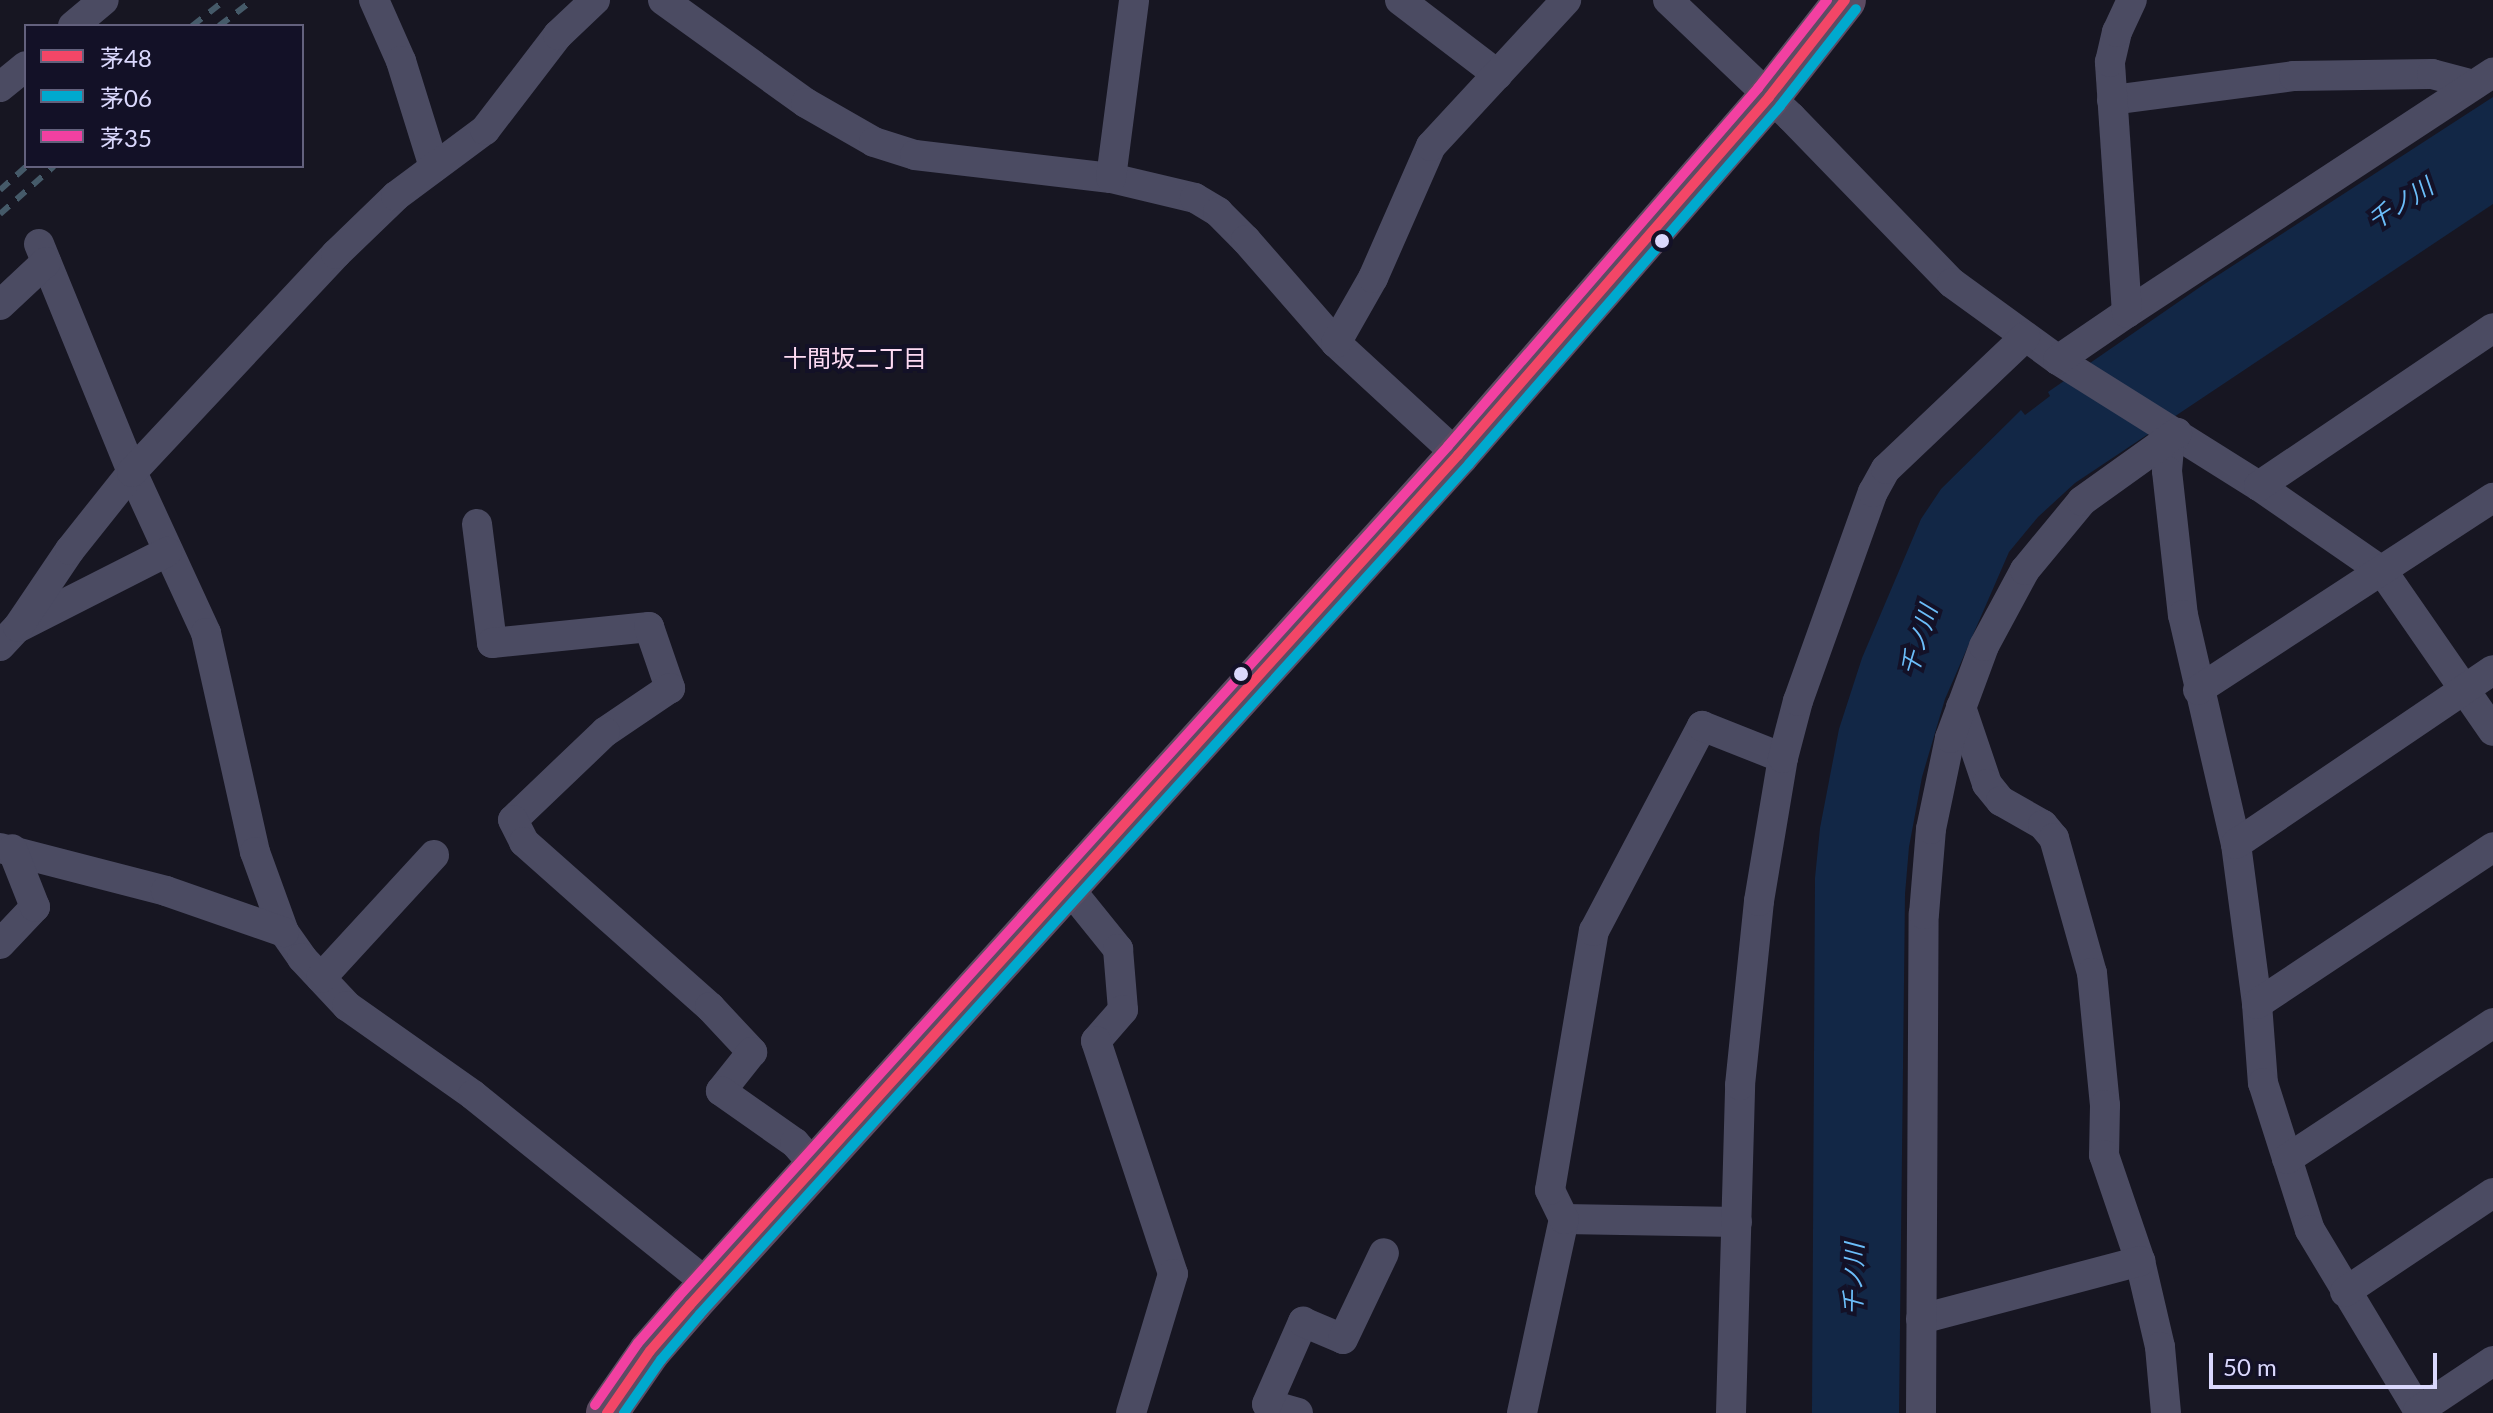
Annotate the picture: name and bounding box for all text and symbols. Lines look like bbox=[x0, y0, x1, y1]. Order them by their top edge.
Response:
legend bbox=[24, 24, 304, 168]
text: 茅48 bbox=[100, 43, 152, 72]
text: 茅06 bbox=[100, 83, 152, 112]
text: 茅35 bbox=[100, 123, 152, 152]
water label: 千ノ川 bbox=[2362, 171, 2438, 235]
unlabelled marker bbox=[1654, 233, 1670, 249]
district label: 十間坂二丁目 bbox=[783, 344, 927, 372]
water label: 千ノ川 bbox=[1894, 601, 1942, 679]
unlabelled marker bbox=[1233, 666, 1249, 682]
water label: 千ノ川 bbox=[1838, 1243, 1868, 1315]
scale bar bbox=[2213, 1337, 2441, 1387]
text: 50 m bbox=[2223, 1352, 2277, 1381]

